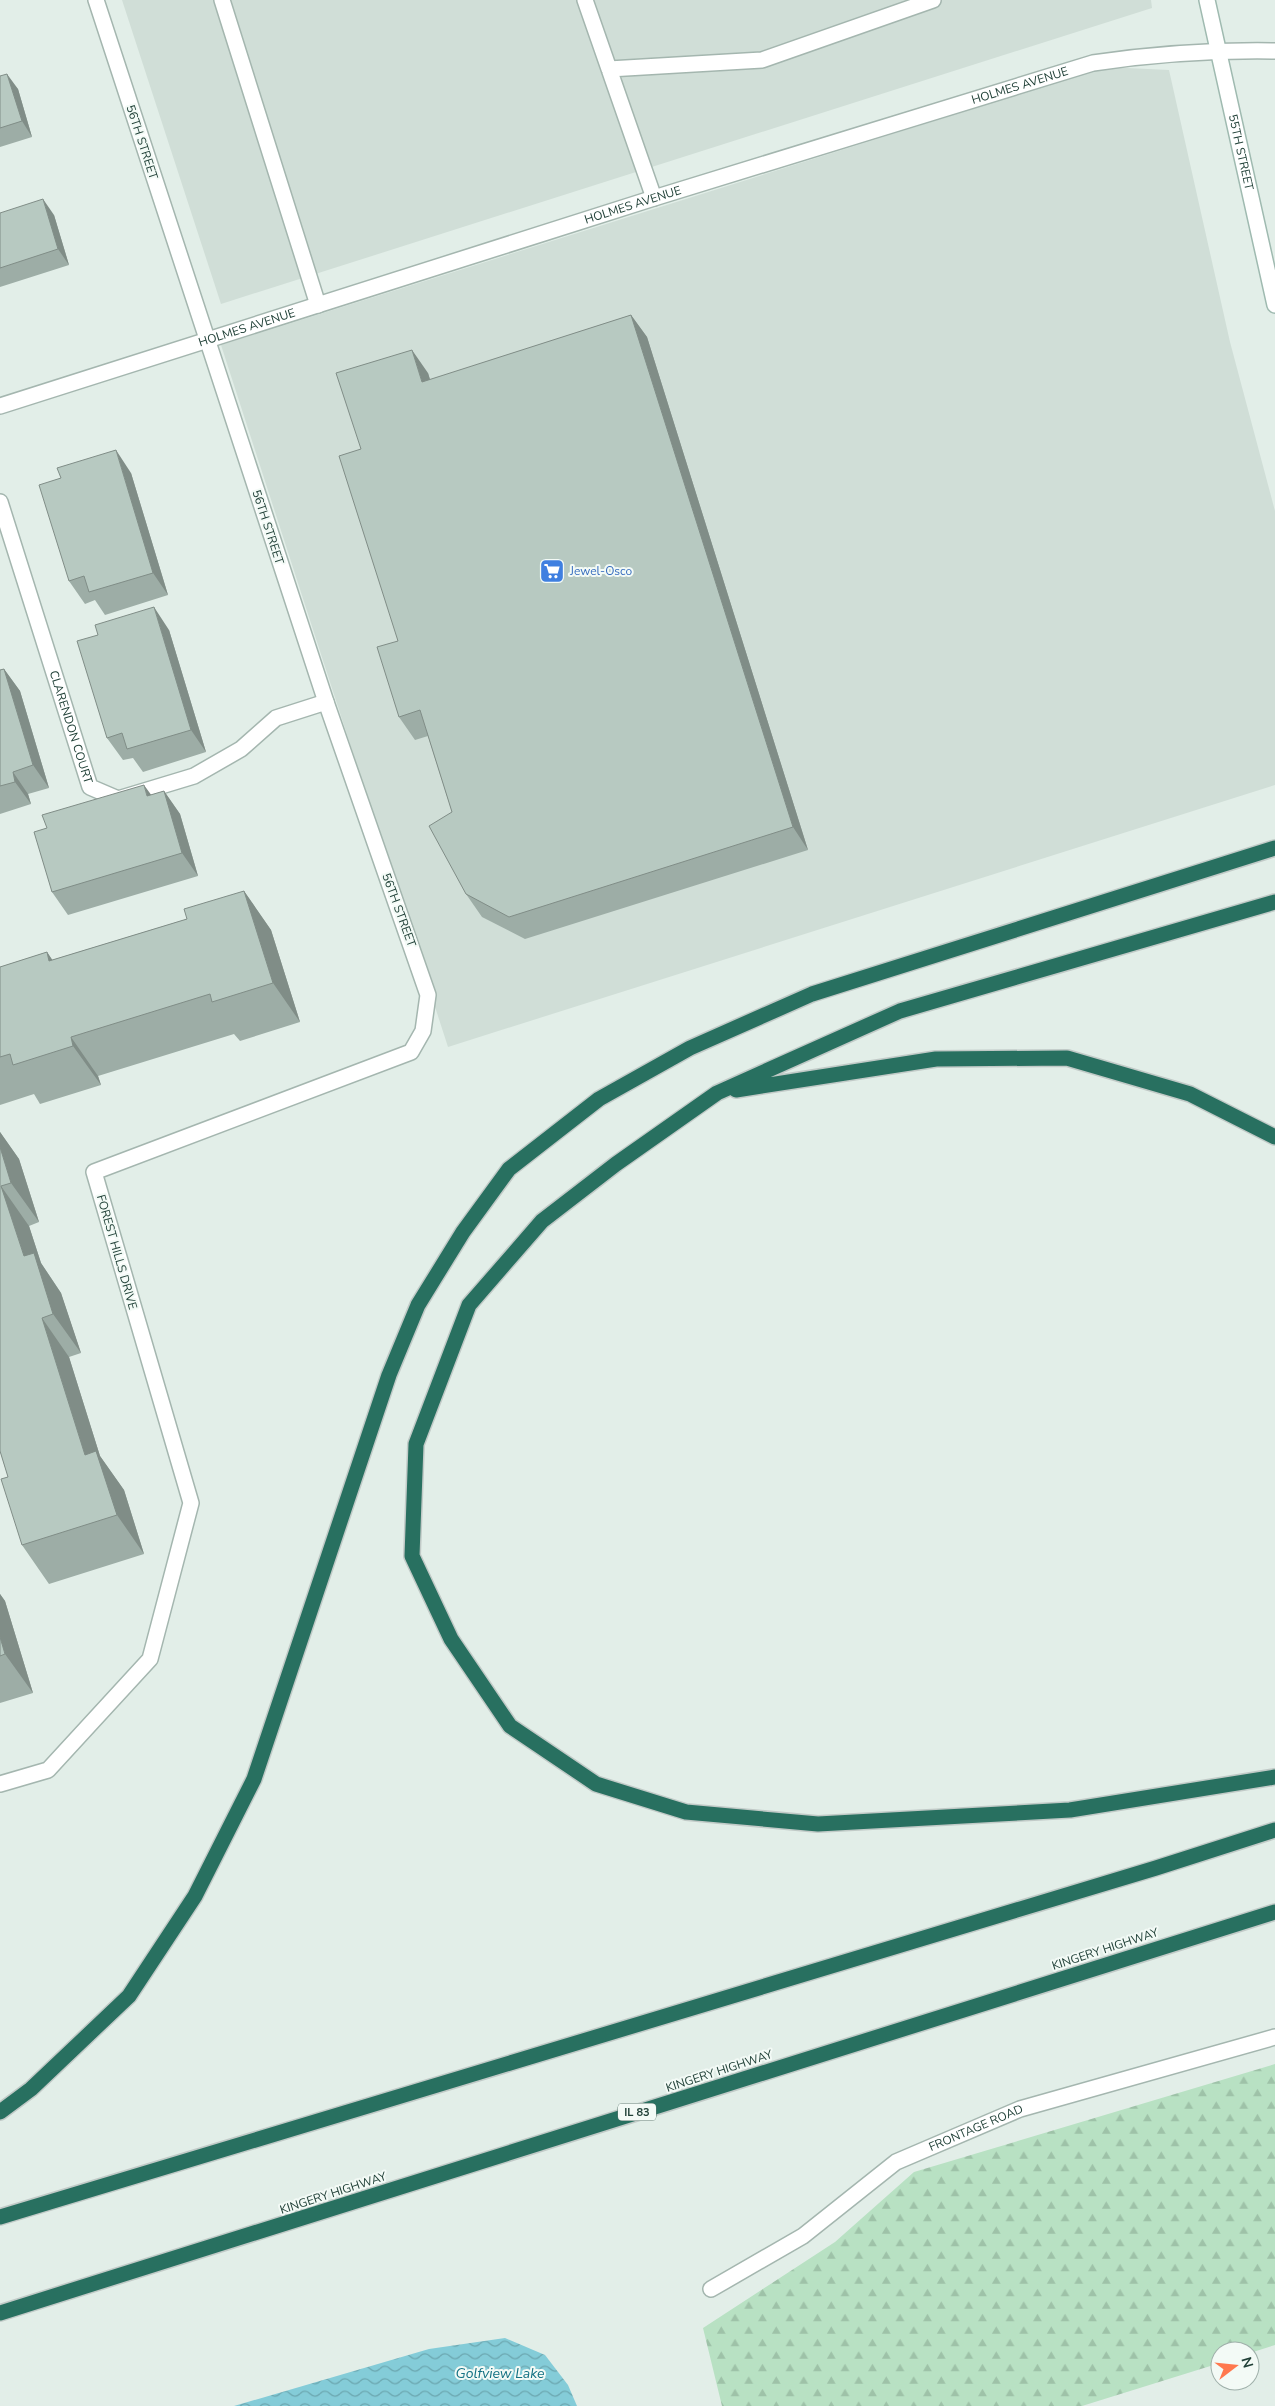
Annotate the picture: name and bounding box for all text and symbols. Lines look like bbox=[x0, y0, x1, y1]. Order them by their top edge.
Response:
street label: HOLMES AVENUE bbox=[969, 63, 1070, 108]
street label: 56TH STREET bbox=[122, 103, 162, 182]
street label: 55TH STREET bbox=[1225, 113, 1257, 193]
street label: HOLMES AVENUE bbox=[582, 182, 683, 228]
street label: HOLMES AVENUE bbox=[196, 305, 297, 350]
street label: 56TH STREET bbox=[248, 488, 288, 567]
supermarket icon: Jewel-Osco bbox=[539, 558, 565, 584]
place label: Jewel-Osco bbox=[569, 563, 633, 579]
street label: CLARENDON COURT bbox=[46, 668, 97, 786]
street label: 56TH STREET bbox=[378, 871, 420, 950]
street label: FOREST HILLS DRIVE bbox=[93, 1193, 141, 1311]
street label: KINGERY HIGHWAY bbox=[1050, 1924, 1161, 1974]
street label: KINGERY HIGHWAY bbox=[664, 2046, 775, 2096]
street label: FRONTAGE ROAD bbox=[926, 2101, 1026, 2155]
road number: IL 83 bbox=[618, 2104, 656, 2120]
street label: KINGERY HIGHWAY bbox=[278, 2168, 389, 2218]
north arrow bbox=[1210, 2341, 1260, 2391]
text: N bbox=[1236, 2355, 1258, 2370]
water label: Golfview Lake bbox=[455, 2364, 545, 2383]

